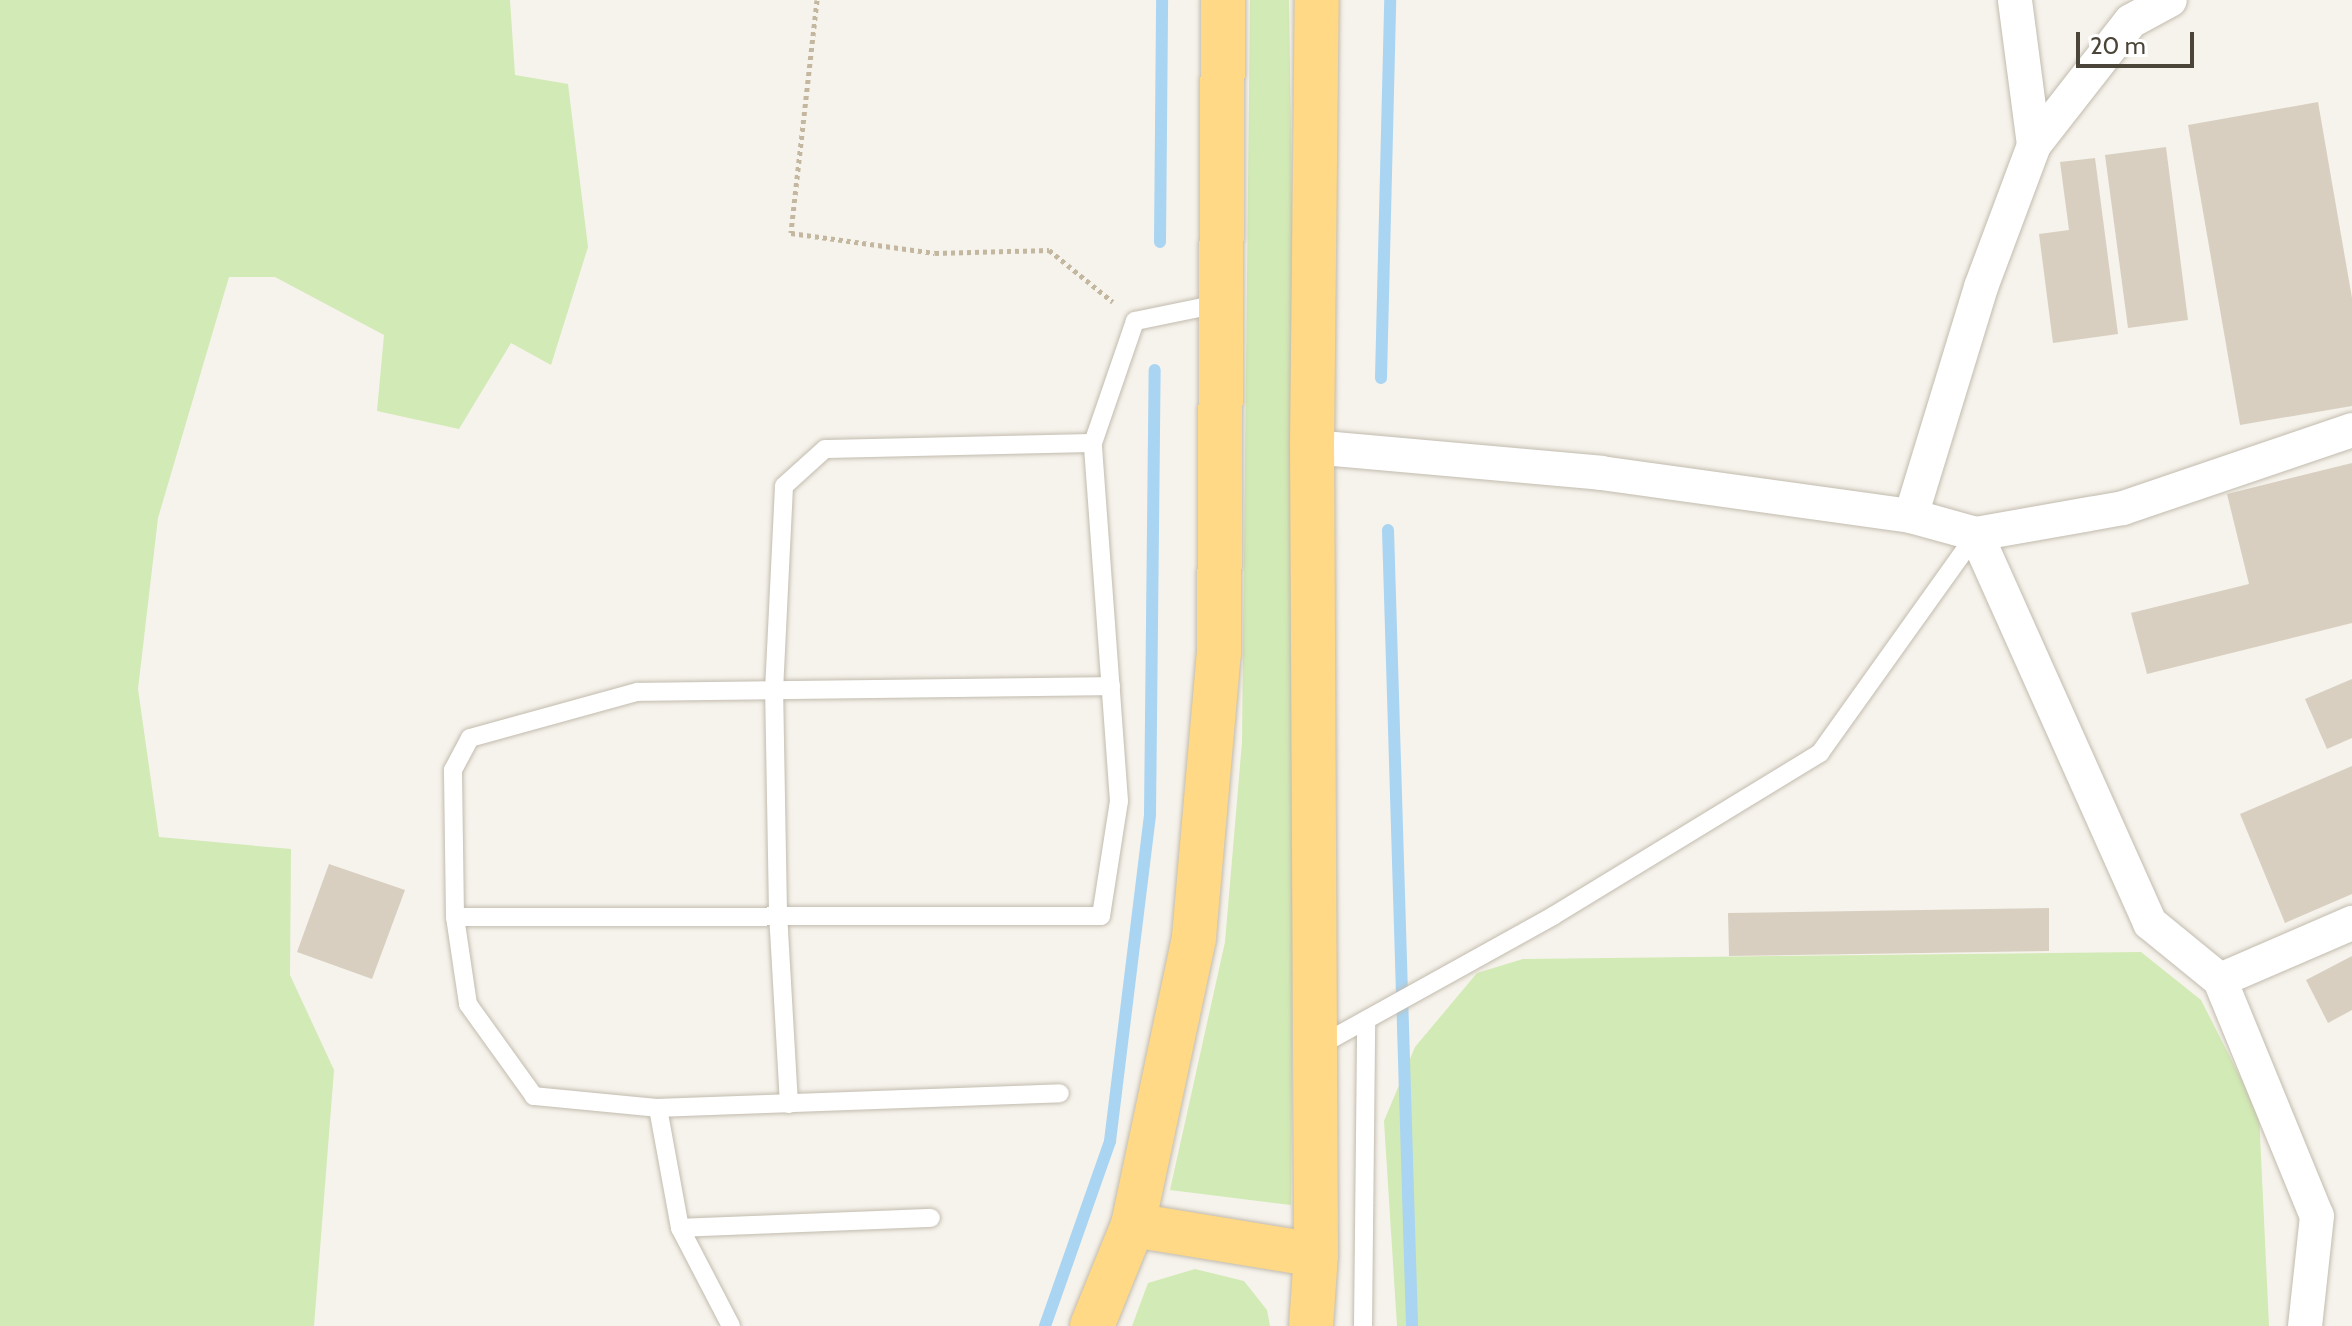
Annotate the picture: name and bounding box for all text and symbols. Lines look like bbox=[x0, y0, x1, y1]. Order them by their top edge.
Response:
scale bar bbox=[2080, 16, 2198, 66]
text: 20 m bbox=[2090, 31, 2146, 60]

